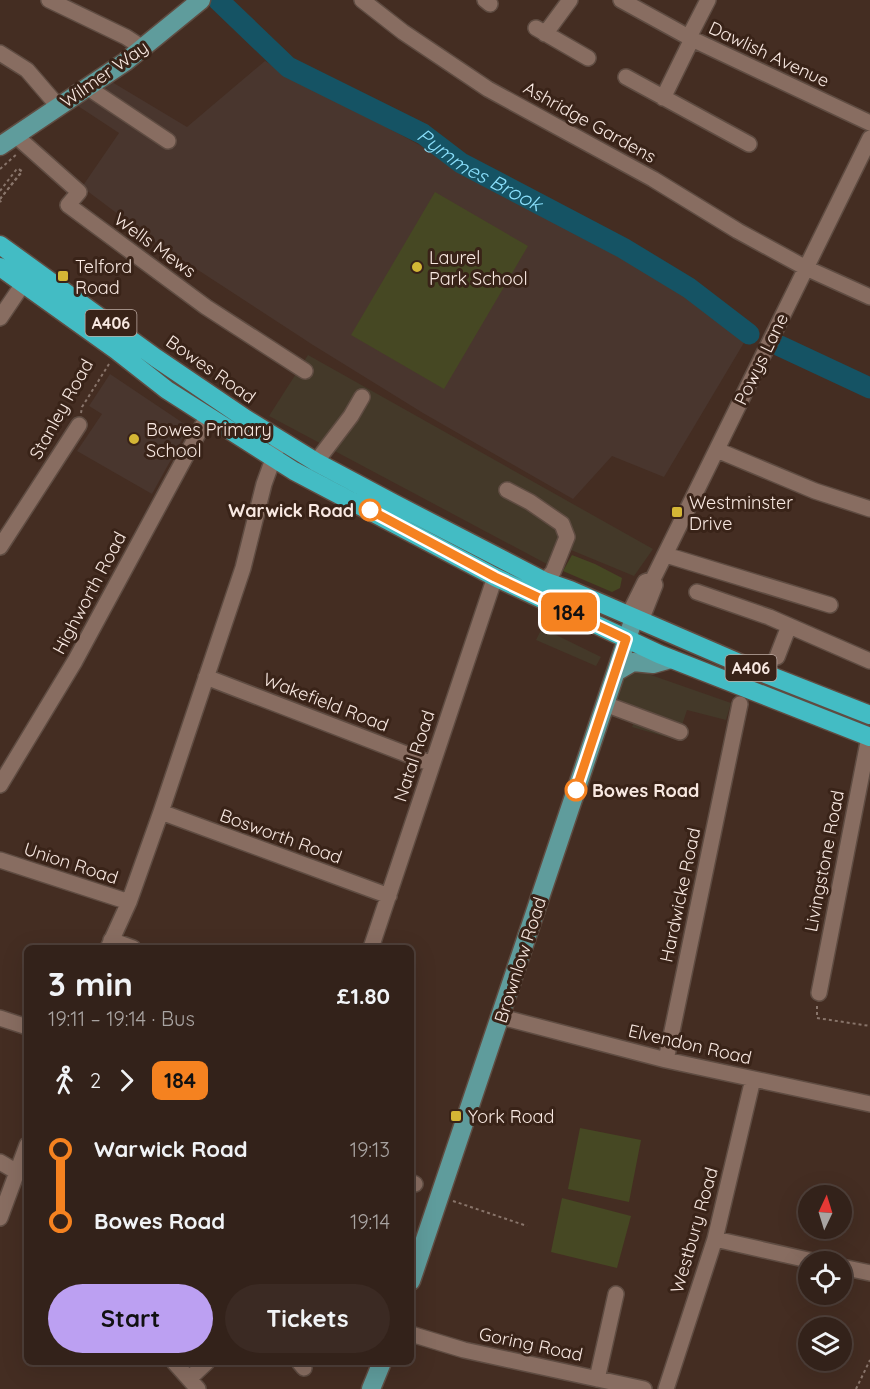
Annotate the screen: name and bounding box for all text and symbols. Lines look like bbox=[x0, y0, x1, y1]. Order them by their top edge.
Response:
street label: Dawlish Avenue bbox=[705, 16, 833, 92]
street label: Wilmer Way bbox=[56, 35, 152, 113]
street label: Ashridge Gardens bbox=[520, 76, 660, 168]
water label: Pymmes Brook bbox=[413, 122, 549, 217]
street label: Wells Mews bbox=[109, 208, 201, 282]
place label: Laurel Park School bbox=[429, 246, 528, 290]
place label: Telford Road bbox=[75, 255, 132, 299]
marker: Laurel Park School bbox=[410, 260, 424, 274]
marker: Telford Road bbox=[56, 269, 70, 283]
street label: Powys Lane bbox=[729, 309, 793, 409]
road number: A406 bbox=[86, 310, 136, 336]
street label: Bowes Road bbox=[162, 330, 260, 408]
street label: Stanley Road bbox=[24, 355, 98, 463]
place label: Bowes Primary School bbox=[146, 418, 272, 462]
marker: Bowes Primary School bbox=[127, 432, 141, 446]
place label: Westminster Drive bbox=[689, 491, 793, 535]
place label: Warwick Road bbox=[228, 499, 354, 522]
marker: Warwick Road bbox=[359, 499, 381, 521]
marker: Westminster Drive bbox=[670, 505, 684, 519]
street label: Highworth Road bbox=[47, 528, 131, 658]
line badge: 184 bbox=[534, 592, 604, 632]
text: 184 bbox=[553, 599, 585, 625]
road number: A406 bbox=[726, 655, 777, 681]
street label: Wakefield Road bbox=[260, 668, 392, 736]
street label: Natal Road bbox=[388, 707, 440, 805]
marker: Bowes Road bbox=[565, 779, 587, 801]
place label: Bowes Road bbox=[592, 779, 699, 802]
street label: Livingstone Road bbox=[799, 788, 849, 934]
street label: Bosworth Road bbox=[217, 803, 345, 869]
street label: Hardwicke Road bbox=[655, 826, 705, 964]
street label: Union Road bbox=[21, 837, 121, 889]
street label: Brownlow Road bbox=[489, 894, 551, 1026]
text: 3 min bbox=[48, 963, 133, 1004]
text: £1.80 bbox=[337, 982, 390, 1010]
text: 19:11 – 19:14 · Bus bbox=[48, 1006, 195, 1031]
street label: Elvendon Road bbox=[626, 1019, 754, 1069]
icon: walk bbox=[48, 1064, 81, 1097]
icon: forward bbox=[110, 1064, 143, 1097]
text: 184 bbox=[164, 1067, 196, 1093]
text: 2 bbox=[90, 1068, 101, 1093]
place label: York Road bbox=[468, 1105, 554, 1128]
marker: York Road bbox=[449, 1109, 463, 1123]
text: Warwick Road bbox=[94, 1135, 248, 1163]
text: 19:13 bbox=[350, 1137, 390, 1162]
street label: Westbury Road bbox=[665, 1164, 723, 1296]
north arrow bbox=[798, 1185, 852, 1239]
map controls bbox=[798, 1185, 852, 1371]
text: Bowes Road bbox=[94, 1207, 225, 1235]
text: 19:14 bbox=[350, 1209, 390, 1234]
button: locate bbox=[798, 1251, 852, 1305]
button: Start bbox=[48, 1284, 213, 1353]
button: Tickets bbox=[225, 1284, 390, 1353]
button: layers bbox=[798, 1317, 852, 1371]
street label: Goring Road bbox=[477, 1322, 585, 1366]

